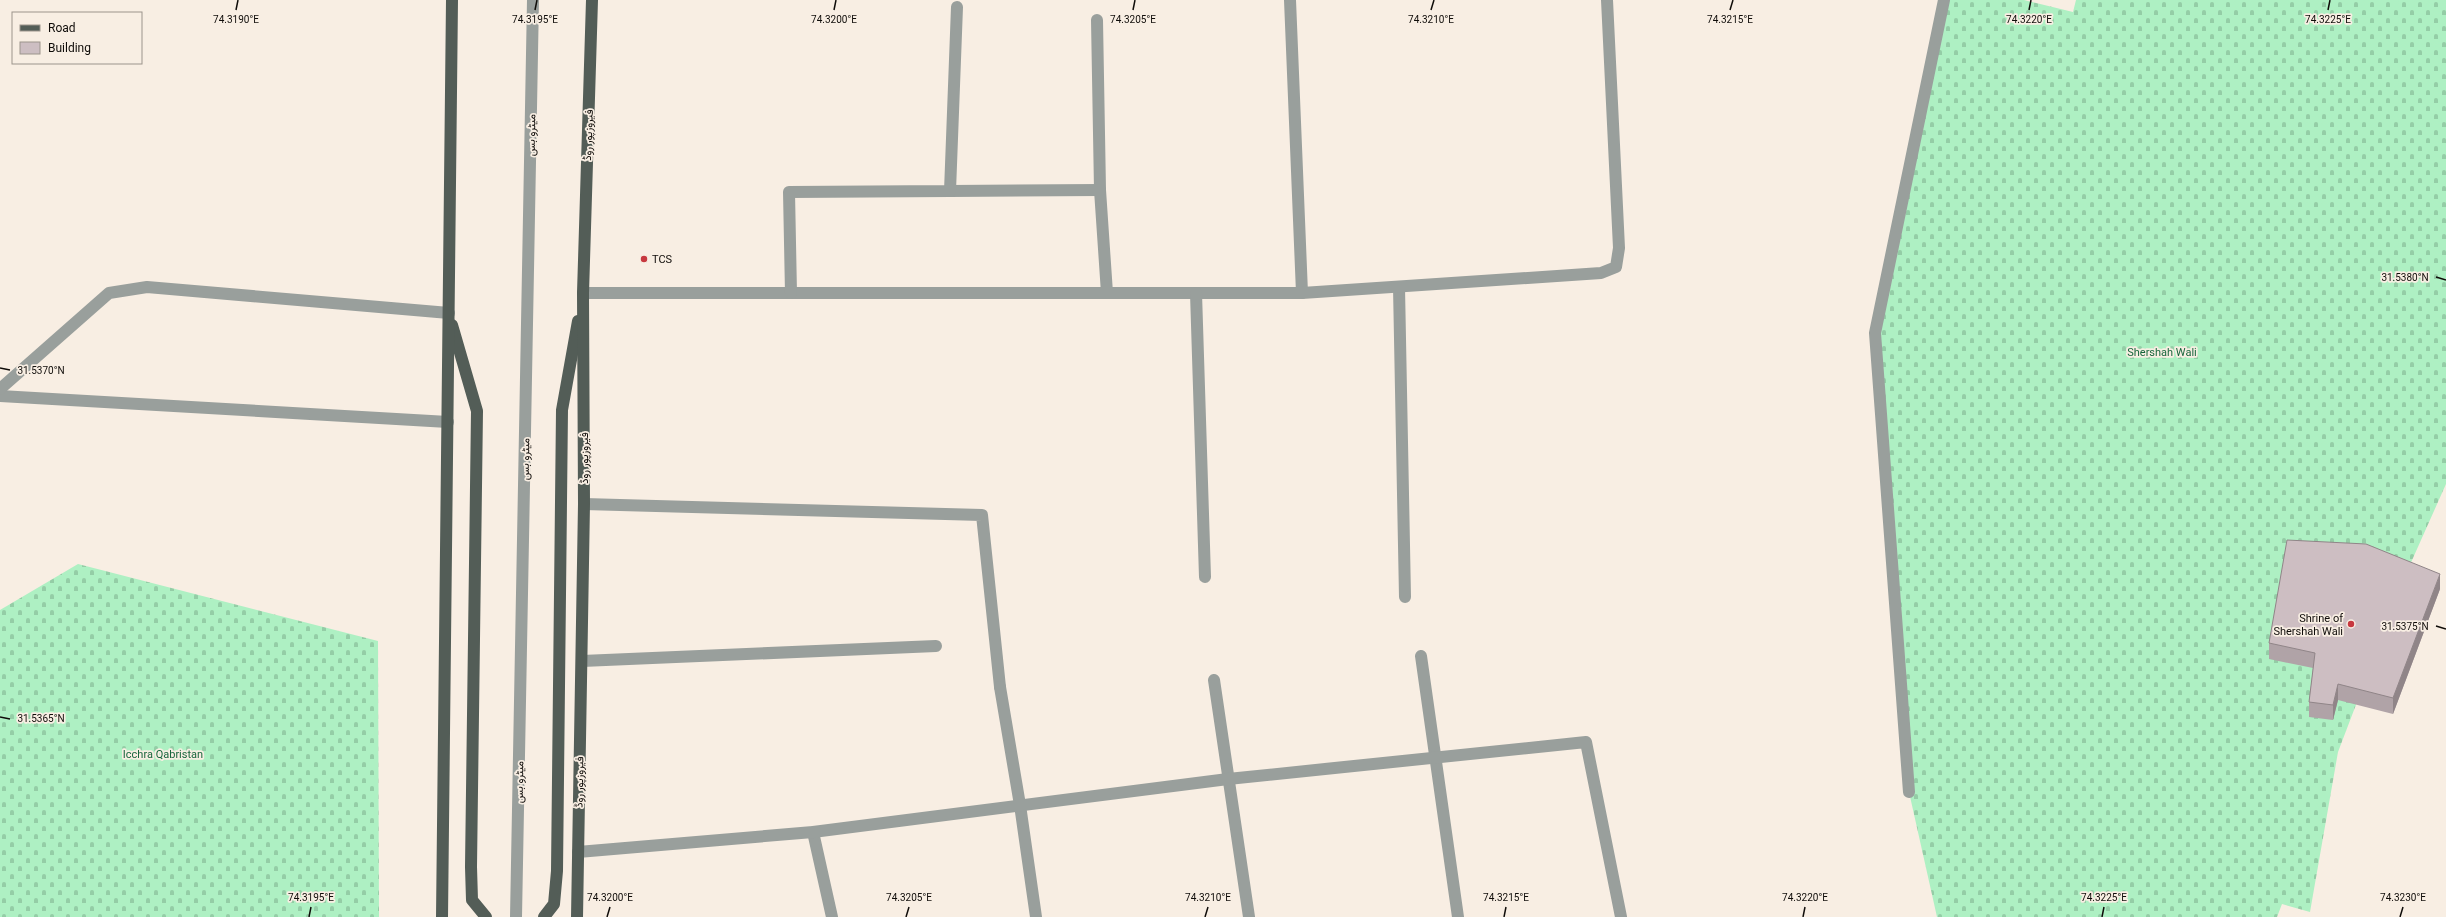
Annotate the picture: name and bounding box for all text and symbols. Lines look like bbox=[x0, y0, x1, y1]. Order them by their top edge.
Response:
legend bbox=[12, 12, 142, 64]
text: 74.3190°E bbox=[213, 14, 259, 25]
text: 74.3195°E bbox=[512, 14, 558, 25]
text: 74.3200°E bbox=[811, 14, 857, 25]
text: 74.3205°E bbox=[1110, 14, 1156, 25]
text: 74.3210°E bbox=[1408, 14, 1454, 25]
text: 74.3215°E bbox=[1707, 14, 1753, 25]
text: 74.3220°E bbox=[2006, 14, 2052, 25]
text: 74.3225°E bbox=[2305, 14, 2351, 25]
text: Road bbox=[48, 21, 76, 35]
text: Building bbox=[48, 41, 91, 55]
street label: فیروزپور روڈ bbox=[581, 109, 597, 161]
street label: میٹرو بس bbox=[525, 114, 538, 156]
place label: TCS bbox=[652, 253, 673, 266]
marker: TCS bbox=[639, 254, 649, 264]
text: 31.5380°N bbox=[2381, 272, 2429, 283]
park label: Shershah Wali bbox=[2127, 346, 2197, 359]
text: 31.5370°N bbox=[17, 365, 65, 376]
street label: فیروزپور روڈ bbox=[578, 432, 592, 484]
street label: میٹرو بس bbox=[519, 438, 532, 480]
place label: Shrine of Shershah Wali bbox=[2273, 612, 2343, 638]
marker: Shrine of Shershah Wali bbox=[2346, 619, 2356, 629]
text: 31.5375°N bbox=[2381, 621, 2429, 632]
text: 31.5365°N bbox=[17, 713, 65, 724]
park label: Icchra Qabristan bbox=[123, 748, 203, 761]
street label: فیروزپور روڈ bbox=[573, 756, 587, 808]
street label: میٹرو بس bbox=[513, 761, 526, 803]
text: 74.3195°E bbox=[288, 892, 334, 903]
text: 74.3200°E bbox=[587, 892, 633, 903]
text: 74.3205°E bbox=[886, 892, 932, 903]
text: 74.3210°E bbox=[1185, 892, 1231, 903]
text: 74.3215°E bbox=[1483, 892, 1529, 903]
text: 74.3220°E bbox=[1782, 892, 1828, 903]
text: 74.3225°E bbox=[2081, 892, 2127, 903]
text: 74.3230°E bbox=[2380, 892, 2426, 903]

